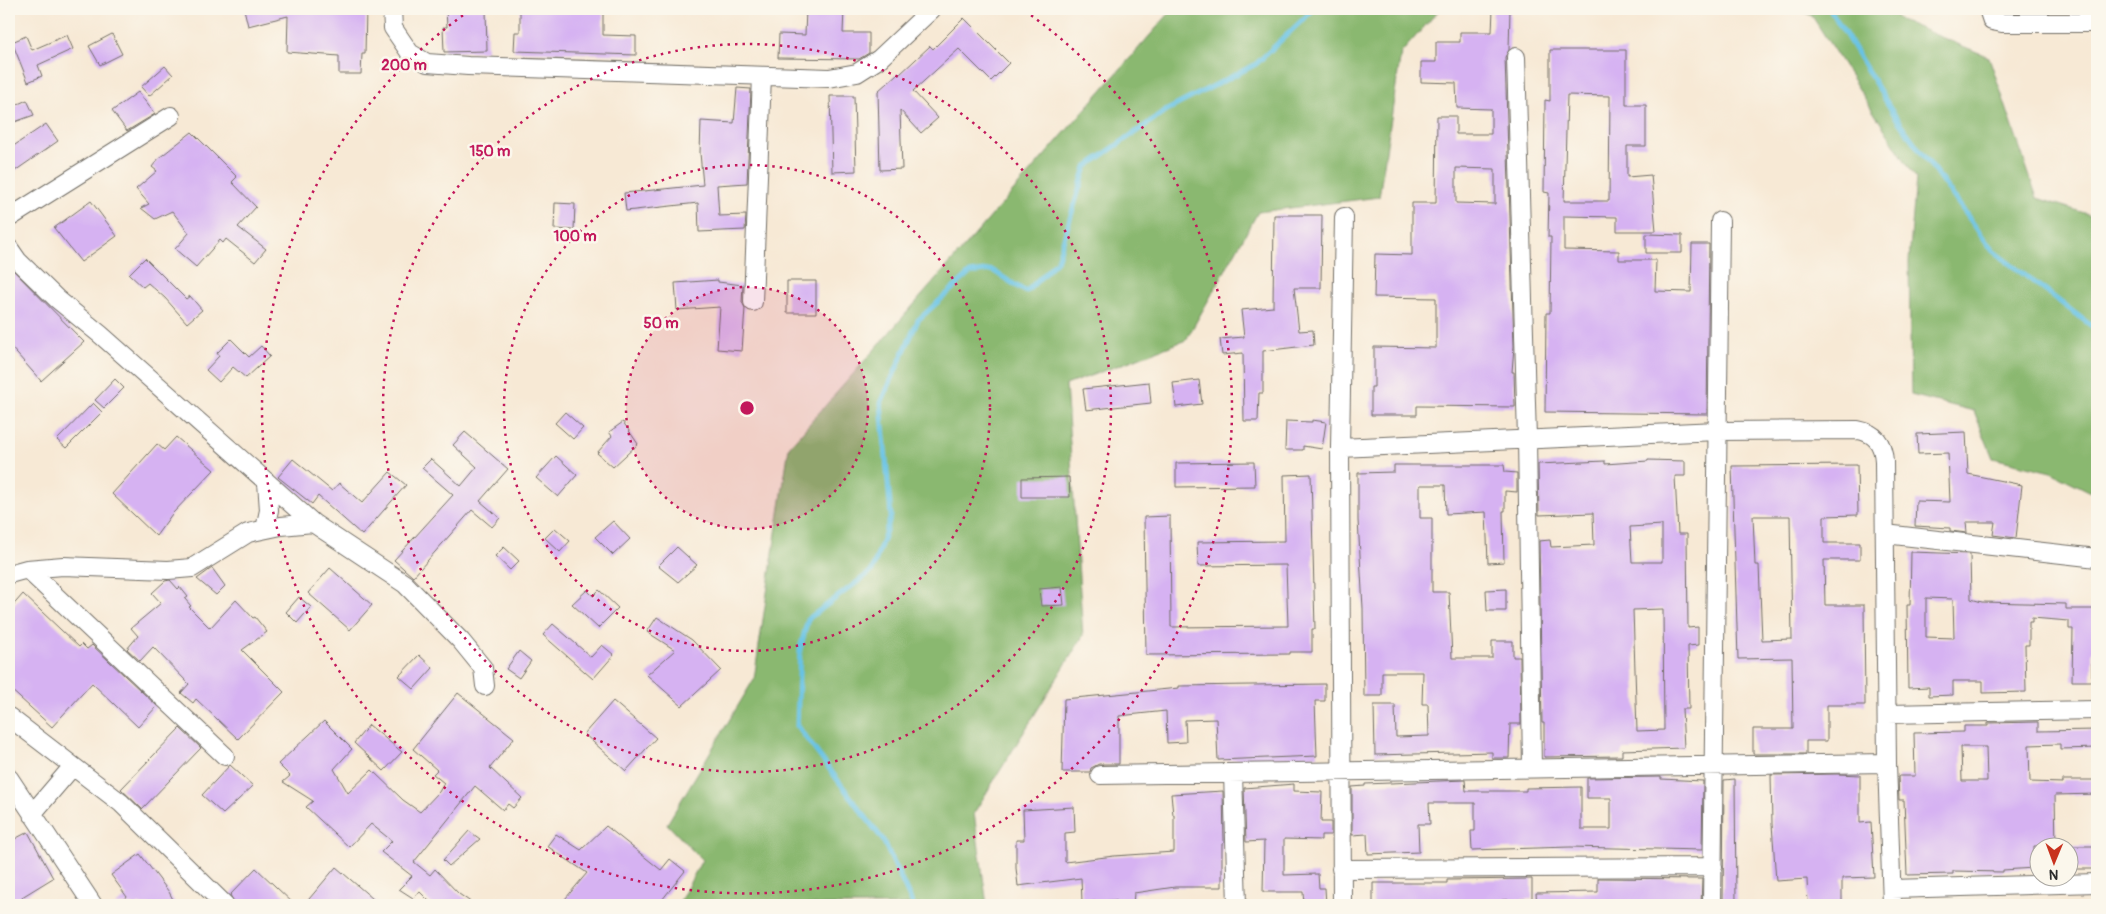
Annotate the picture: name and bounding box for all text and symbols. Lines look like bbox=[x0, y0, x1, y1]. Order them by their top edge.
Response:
text: 200 m bbox=[381, 56, 427, 75]
text: 150 m bbox=[470, 142, 510, 161]
text: 100 m bbox=[554, 227, 596, 246]
text: 50 m bbox=[644, 314, 678, 333]
centre of rings bbox=[738, 399, 756, 417]
north arrow bbox=[2028, 836, 2078, 886]
text: N bbox=[2049, 866, 2059, 883]

